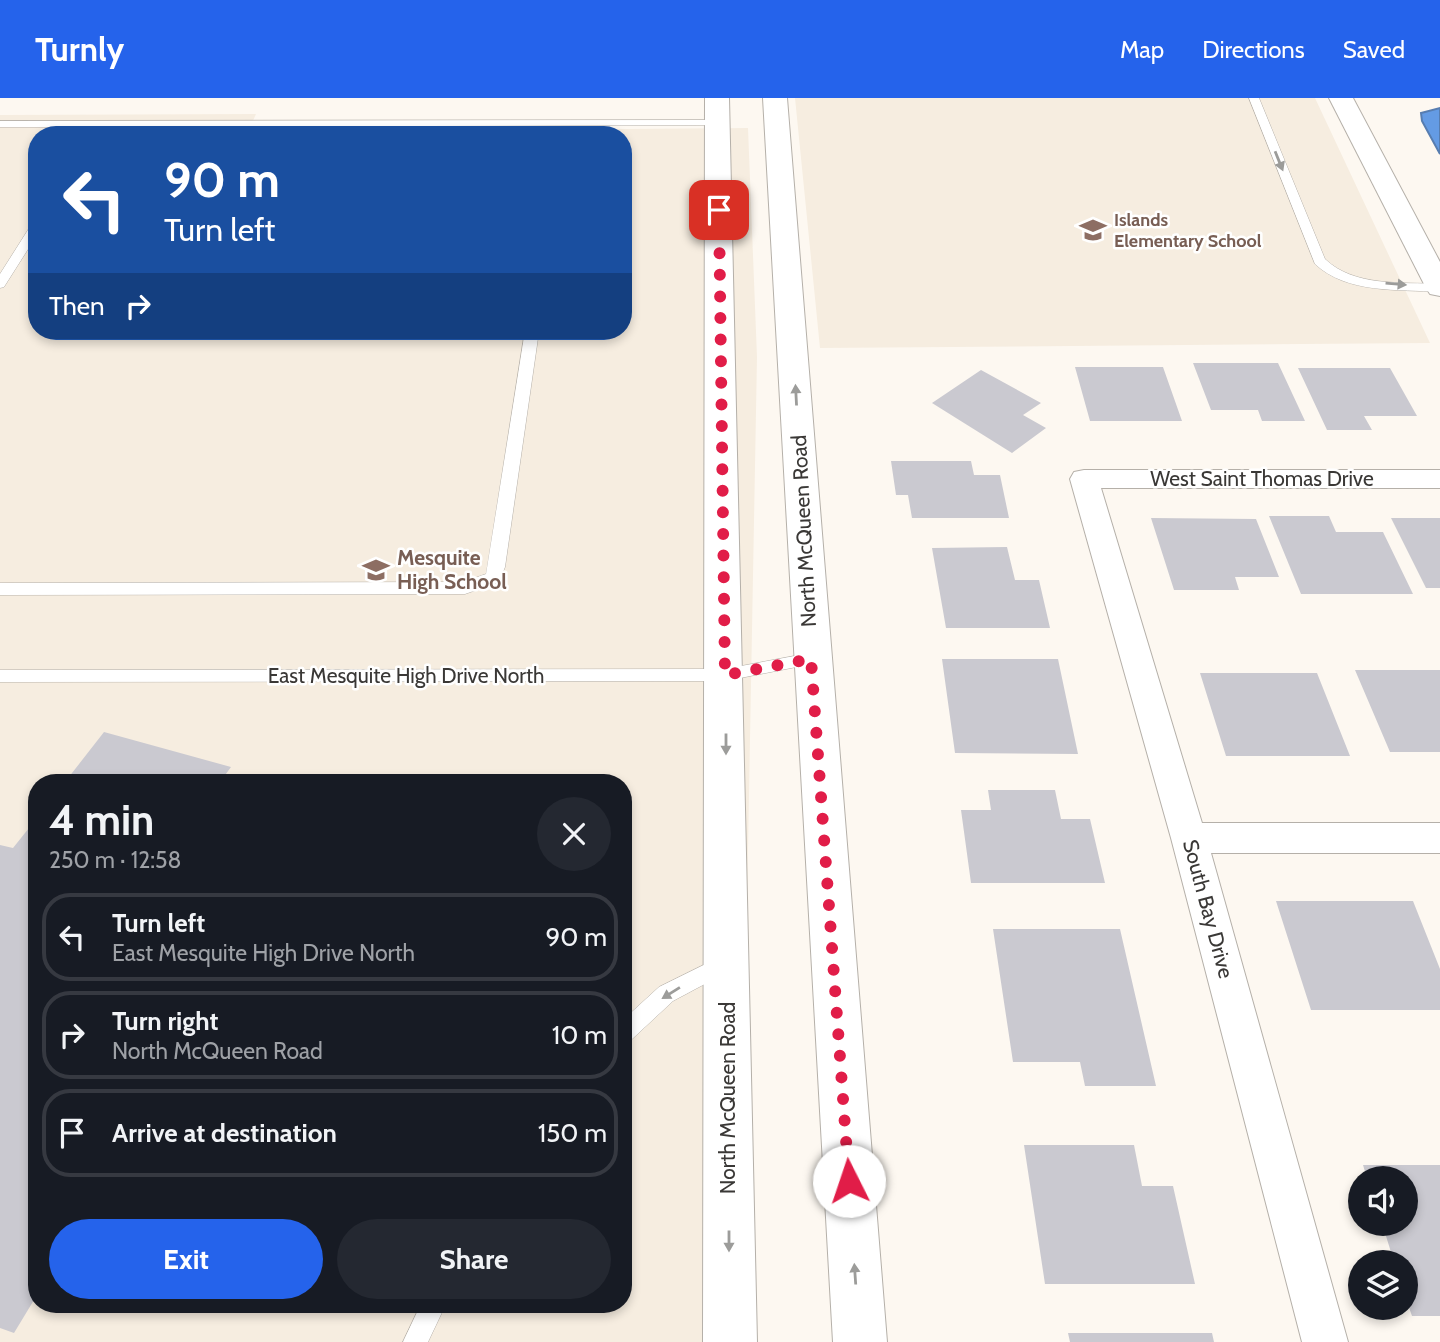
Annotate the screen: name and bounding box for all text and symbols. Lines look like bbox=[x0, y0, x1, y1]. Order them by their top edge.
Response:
text: Turnly bbox=[35, 29, 124, 69]
text: Map bbox=[1120, 35, 1164, 64]
text: Directions bbox=[1202, 35, 1305, 64]
text: Saved bbox=[1343, 35, 1405, 64]
text: 90 m bbox=[164, 150, 280, 209]
one-way arrow bbox=[1274, 151, 1285, 172]
icon: left bbox=[49, 154, 140, 245]
pin bbox=[689, 180, 749, 240]
icon: arrive bbox=[700, 191, 738, 229]
place label: Islands Elementary School bbox=[1114, 209, 1262, 252]
text: Turn left bbox=[164, 210, 275, 249]
school or university icon: Islands Elementary School bbox=[1078, 215, 1108, 245]
one-way arrow bbox=[1386, 279, 1408, 290]
icon: right bbox=[119, 287, 157, 325]
text: Then bbox=[49, 290, 105, 322]
one-way arrow bbox=[790, 384, 801, 406]
street label: North McQueen Road bbox=[786, 434, 821, 628]
street label: West Saint Thomas Drive bbox=[1150, 466, 1374, 491]
place label: Mesquite High School bbox=[397, 545, 507, 594]
school or university icon: Mesquite High School bbox=[361, 555, 391, 585]
street label: East Mesquite High Drive North bbox=[268, 663, 544, 688]
one-way arrow bbox=[720, 733, 732, 755]
text: 4 min bbox=[49, 794, 154, 846]
button: close bbox=[537, 797, 611, 871]
street label: South Bay Drive bbox=[1178, 837, 1239, 981]
text: 250 m · 12:58 bbox=[49, 846, 181, 874]
text: Turn left bbox=[112, 907, 205, 939]
icon: left bbox=[53, 918, 91, 956]
text: 90 m bbox=[545, 921, 607, 953]
text: East Mesquite High Drive North bbox=[112, 939, 415, 967]
one-way arrow bbox=[661, 986, 681, 999]
street label: North McQueen Road bbox=[715, 1002, 740, 1194]
text: Turn right bbox=[112, 1005, 218, 1037]
icon: right bbox=[53, 1016, 91, 1054]
text: 10 m bbox=[552, 1019, 607, 1051]
text: North McQueen Road bbox=[112, 1037, 323, 1065]
icon: arrive bbox=[53, 1114, 91, 1152]
text: Arrive at destination bbox=[112, 1117, 337, 1149]
text: 150 m bbox=[538, 1117, 607, 1149]
position arrow bbox=[812, 1144, 886, 1218]
map controls bbox=[1348, 1166, 1418, 1320]
button: sound bbox=[1348, 1166, 1418, 1236]
button: Exit bbox=[49, 1219, 323, 1299]
button: Share bbox=[337, 1219, 611, 1299]
one-way arrow bbox=[723, 1230, 735, 1252]
button: layers bbox=[1348, 1250, 1418, 1320]
one-way arrow bbox=[849, 1263, 860, 1285]

